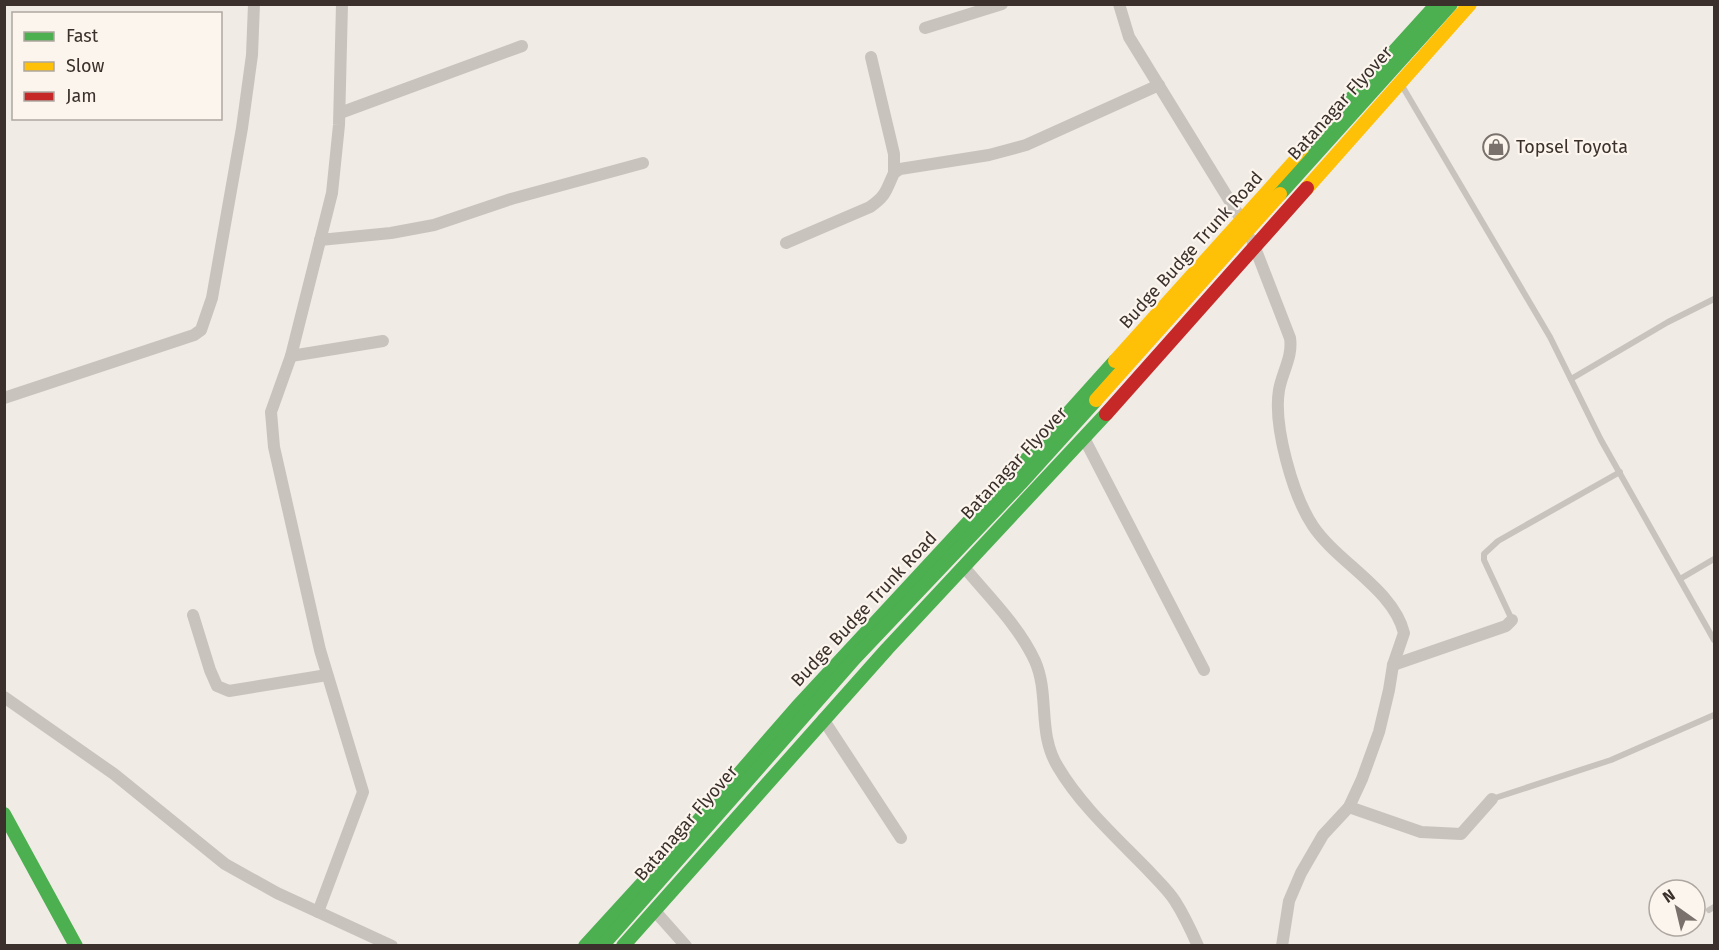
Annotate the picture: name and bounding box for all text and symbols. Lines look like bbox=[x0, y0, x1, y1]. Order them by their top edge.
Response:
legend bbox=[12, 12, 222, 120]
text: Fast bbox=[66, 25, 99, 47]
street label: Batanagar Flyover bbox=[1283, 41, 1397, 165]
text: Slow bbox=[66, 55, 105, 77]
text: Jam bbox=[66, 85, 97, 107]
shop icon: Topsel Toyota bbox=[1481, 132, 1511, 162]
place label: Topsel Toyota bbox=[1516, 136, 1628, 158]
street label: Budge Budge Trunk Road bbox=[1115, 167, 1267, 333]
street label: Batanagar Flyover bbox=[956, 402, 1072, 524]
street label: Budge Budge Trunk Road bbox=[786, 527, 942, 691]
street label: Batanagar Flyover bbox=[630, 761, 742, 885]
north arrow bbox=[1647, 878, 1707, 938]
text: N bbox=[1659, 885, 1679, 907]

